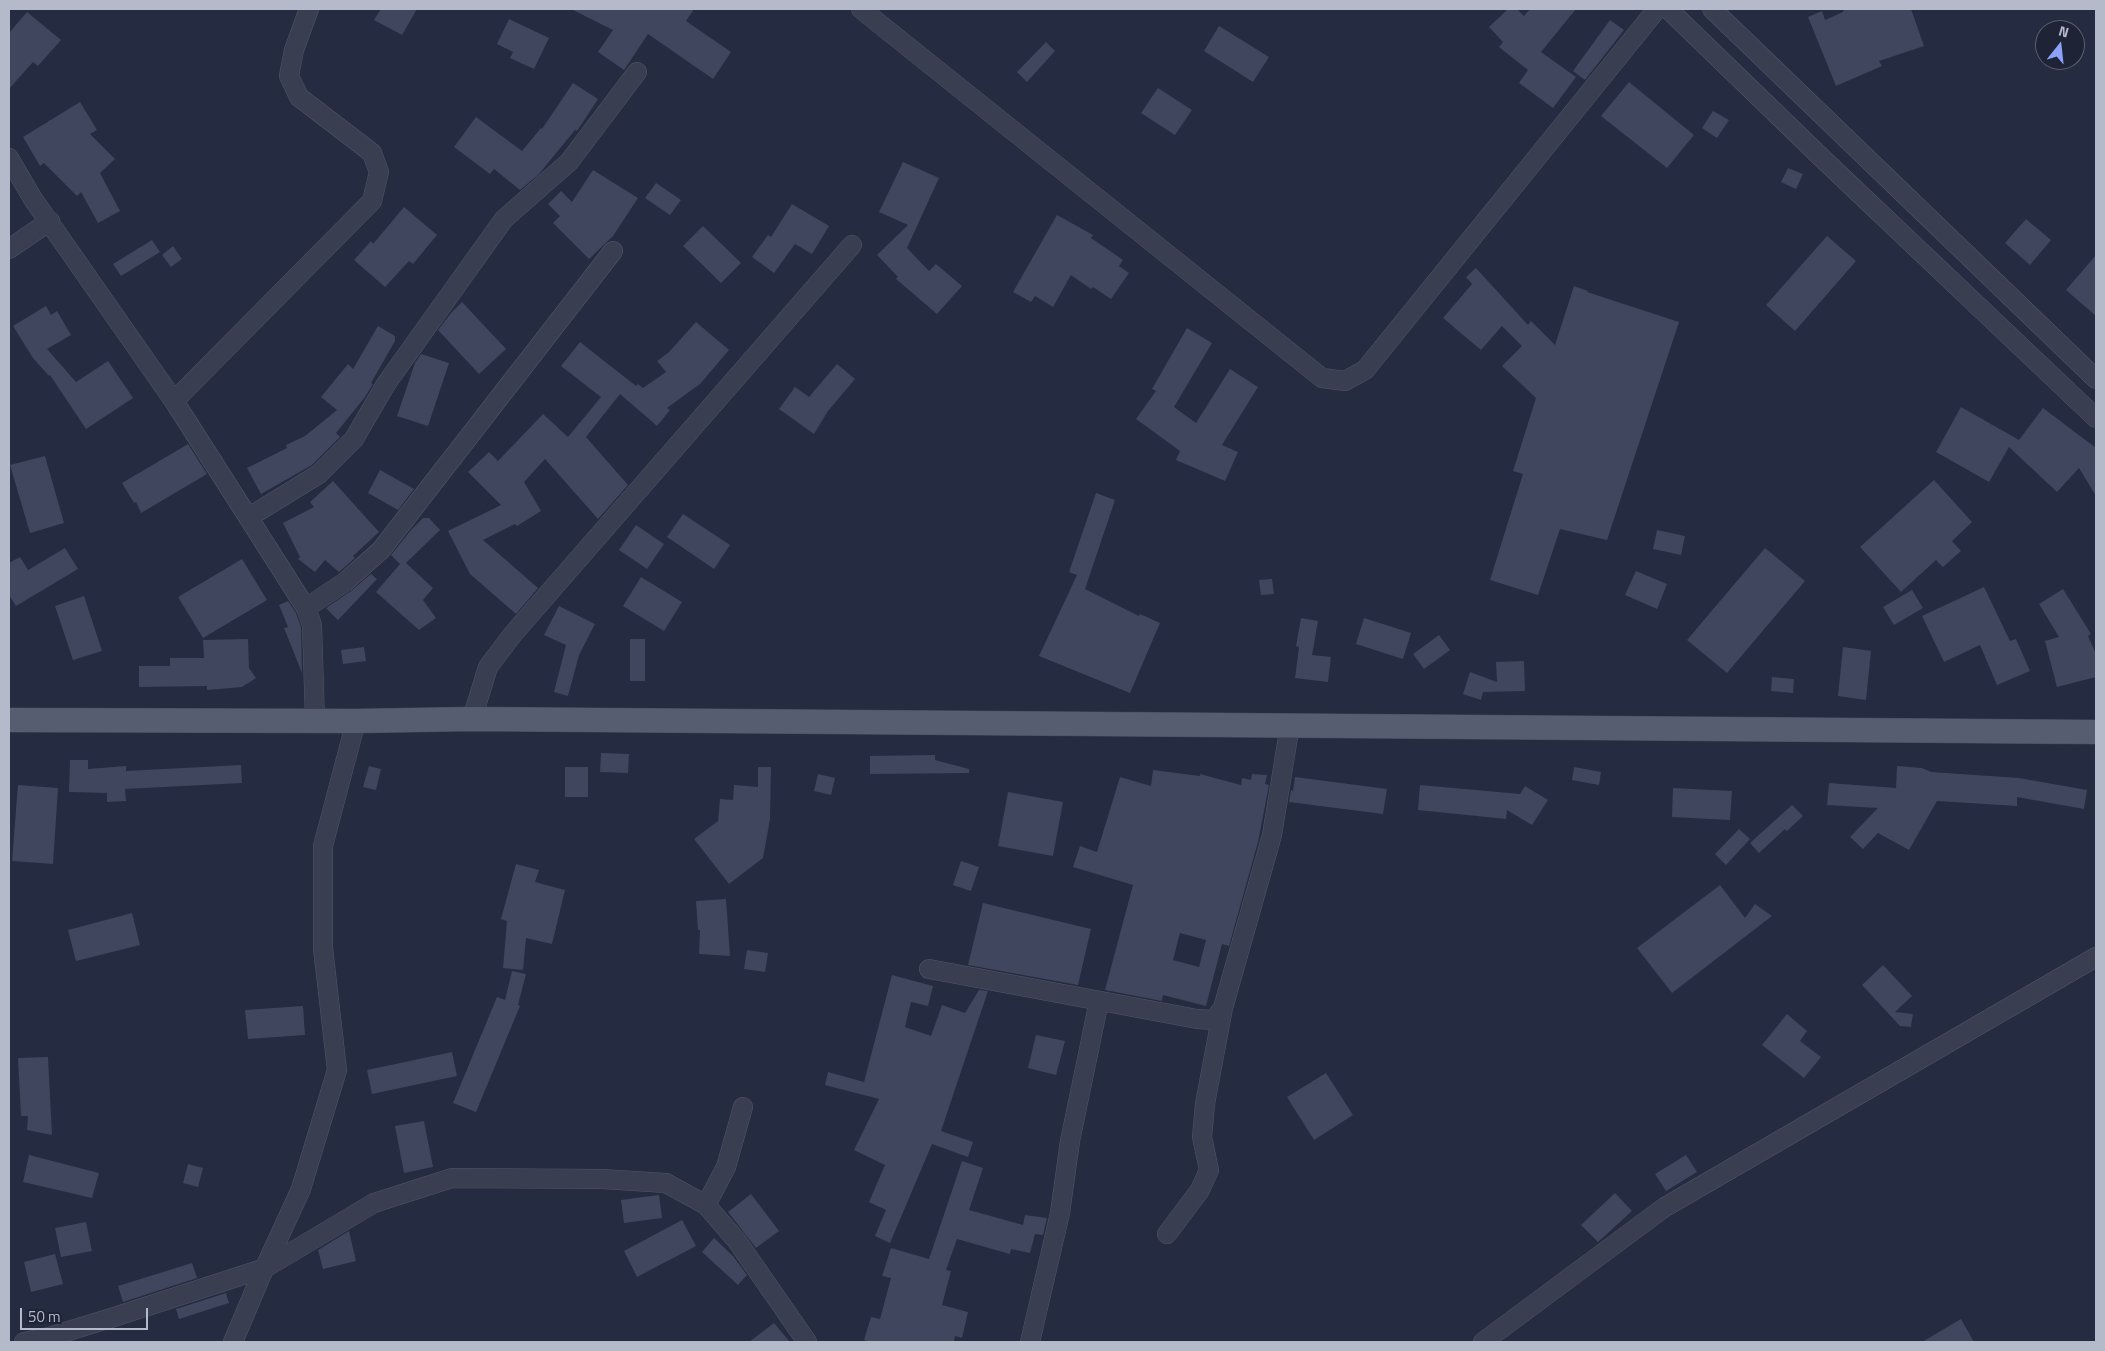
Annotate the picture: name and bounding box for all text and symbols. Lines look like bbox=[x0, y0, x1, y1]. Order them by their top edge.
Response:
north arrow bbox=[2035, 20, 2085, 70]
text: N bbox=[2056, 20, 2072, 42]
scale bar bbox=[22, 1298, 150, 1330]
text: 50 m bbox=[28, 1305, 61, 1328]

